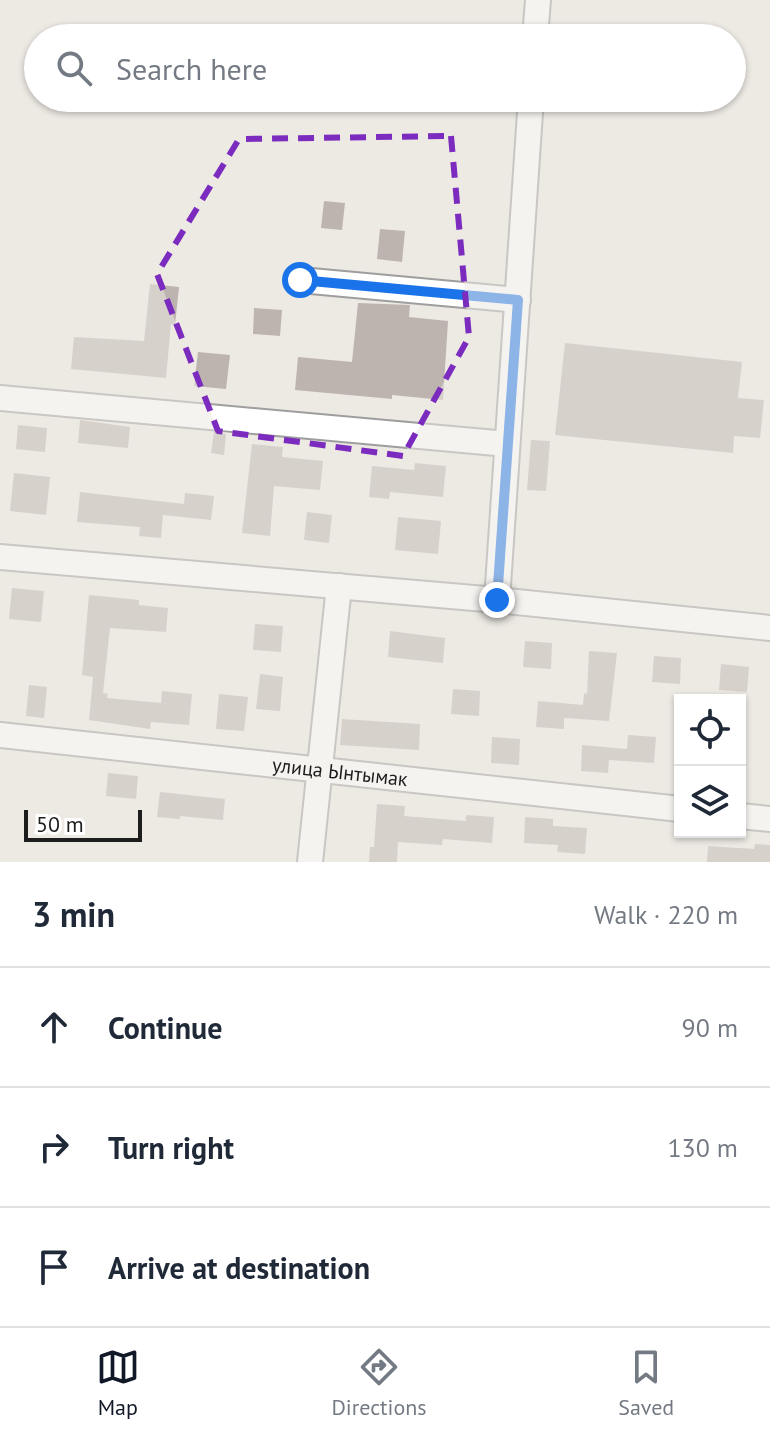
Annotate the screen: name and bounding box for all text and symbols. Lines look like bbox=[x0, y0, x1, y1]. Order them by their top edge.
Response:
search box bbox=[24, 24, 746, 112]
icon: search bbox=[52, 46, 96, 90]
text: Search here bbox=[116, 49, 267, 88]
route start bbox=[282, 262, 318, 298]
route end bbox=[479, 582, 515, 618]
map controls bbox=[674, 694, 746, 838]
button: locate bbox=[674, 694, 746, 766]
street label: улица Ынтымак bbox=[271, 752, 409, 792]
button: layers bbox=[674, 766, 746, 838]
scale bar bbox=[24, 806, 142, 842]
text: 50 m bbox=[36, 810, 84, 838]
text: 3 min bbox=[32, 892, 115, 936]
text: Walk · 220 m bbox=[594, 898, 738, 931]
icon: ahead bbox=[32, 1005, 76, 1049]
text: Continue bbox=[108, 1008, 222, 1047]
text: 90 m bbox=[682, 1011, 738, 1044]
icon: right bbox=[32, 1125, 76, 1169]
text: Turn right bbox=[108, 1128, 234, 1167]
text: 130 m bbox=[667, 1131, 738, 1164]
icon: arrive bbox=[32, 1245, 76, 1289]
text: Arrive at destination bbox=[108, 1248, 370, 1287]
tab: Map bbox=[96, 1345, 140, 1421]
tab: Directions bbox=[331, 1345, 427, 1421]
tab: Saved bbox=[618, 1345, 674, 1421]

